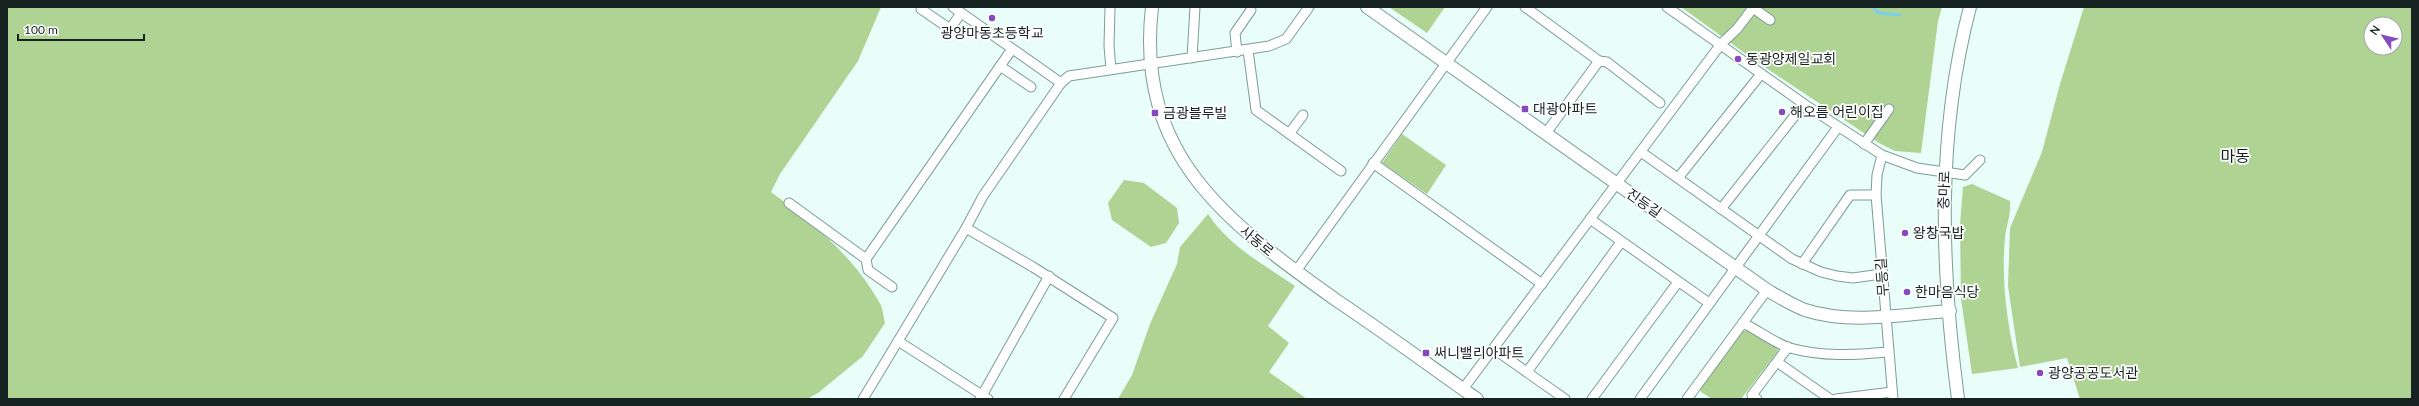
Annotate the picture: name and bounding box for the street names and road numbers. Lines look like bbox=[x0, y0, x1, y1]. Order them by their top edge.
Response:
street label: 중마로 bbox=[1934, 170, 1953, 210]
street label: 진등길 bbox=[1624, 185, 1665, 221]
street label: 사동로 bbox=[1237, 222, 1278, 259]
street label: 무등길 bbox=[1872, 257, 1891, 297]

